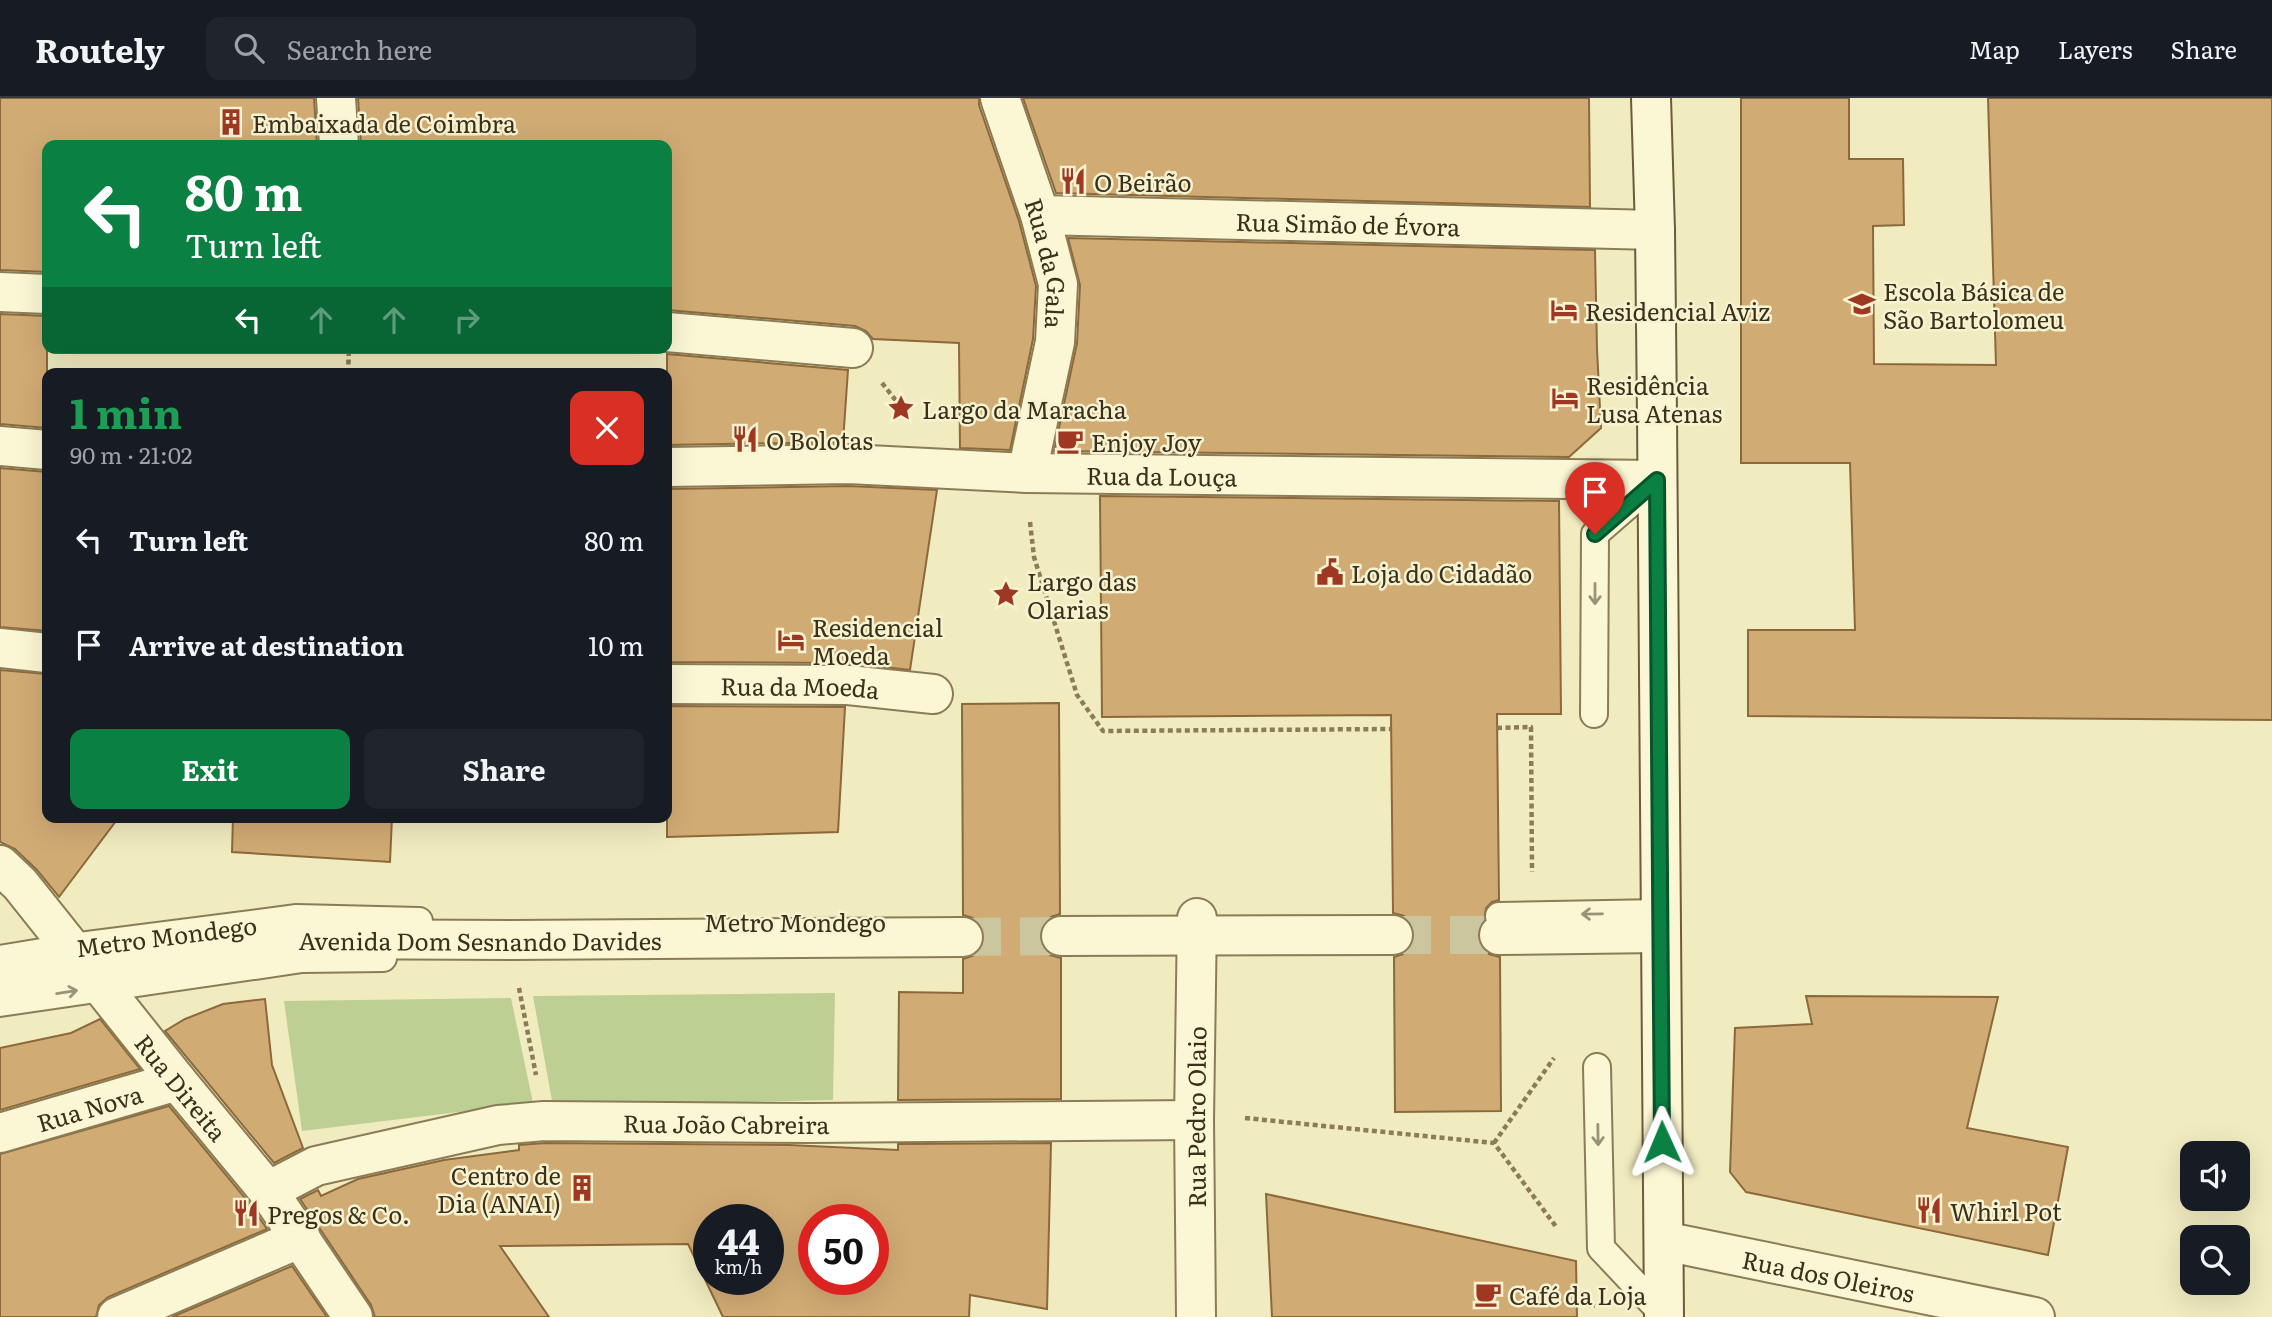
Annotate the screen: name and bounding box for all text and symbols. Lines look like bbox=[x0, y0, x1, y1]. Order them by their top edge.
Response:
search box bbox=[206, 17, 696, 80]
text: Routely bbox=[35, 24, 164, 73]
icon: search bbox=[230, 29, 268, 67]
text: Search here bbox=[286, 29, 432, 68]
text: Map bbox=[1969, 31, 2020, 66]
text: Layers bbox=[2058, 31, 2132, 66]
text: Share bbox=[2170, 31, 2237, 66]
place label: Embaixada de Coimbra bbox=[252, 105, 516, 140]
building icon: Embaixada de Coimbra bbox=[216, 107, 246, 137]
text: 80 m bbox=[185, 153, 303, 226]
place label: O Beirão bbox=[1094, 164, 1192, 199]
restaurant icon: O Beirão bbox=[1058, 166, 1088, 196]
icon: left bbox=[70, 168, 161, 259]
street label: Rua da Gala bbox=[1018, 193, 1076, 330]
street label: Rua Simão de Évora bbox=[1235, 202, 1461, 243]
text: Turn left bbox=[185, 220, 322, 268]
place label: Escola Básica de São Bartolomeu bbox=[1883, 273, 2064, 336]
school or university icon: Escola Básica de São Bartolomeu bbox=[1847, 289, 1877, 319]
place label: Residencial Aviz bbox=[1585, 293, 1770, 328]
hotel icon: Residencial Aviz bbox=[1549, 295, 1579, 325]
icon: left bbox=[229, 301, 267, 339]
icon: ahead bbox=[302, 301, 340, 339]
icon: ahead bbox=[375, 301, 413, 339]
icon: right bbox=[448, 301, 486, 339]
place label: Residência Lusa Atenas bbox=[1586, 367, 1723, 430]
text: 1 min bbox=[70, 380, 182, 442]
hotel icon: Residência Lusa Atenas bbox=[1550, 383, 1580, 413]
button: close bbox=[570, 391, 644, 465]
place label: Largo da Maracha bbox=[922, 391, 1127, 426]
place icon: Largo da Maracha bbox=[886, 393, 916, 423]
place label: O Bolotas bbox=[766, 422, 873, 457]
restaurant icon: O Bolotas bbox=[730, 424, 760, 454]
place label: Enjoy Joy bbox=[1091, 424, 1202, 459]
cafe icon: Enjoy Joy bbox=[1055, 426, 1085, 456]
text: 90 m · 21:02 bbox=[70, 437, 193, 471]
street label: Rua da Louça bbox=[1086, 456, 1238, 493]
pin bbox=[1565, 462, 1625, 534]
icon: arrive bbox=[1576, 473, 1614, 511]
text: Turn left bbox=[129, 520, 248, 559]
text: 80 m bbox=[584, 520, 644, 559]
icon: left bbox=[70, 521, 108, 559]
place label: Loja do Cidadão bbox=[1351, 555, 1532, 590]
public building icon: Loja do Cidadão bbox=[1315, 557, 1345, 587]
place label: Largo das Olarias bbox=[1027, 563, 1136, 626]
place icon: Largo das Olarias bbox=[991, 579, 1021, 609]
one-way arrow bbox=[1588, 582, 1601, 605]
place label: Residencial Moeda bbox=[812, 609, 943, 672]
text: Arrive at destination bbox=[129, 625, 404, 664]
text: 10 m bbox=[588, 625, 644, 664]
hotel icon: Residencial Moeda bbox=[776, 625, 806, 655]
icon: arrive bbox=[70, 626, 108, 664]
street label: Rua da Moeda bbox=[720, 667, 881, 706]
button: Exit bbox=[70, 729, 350, 809]
button: Share bbox=[364, 729, 644, 809]
street label: Metro Mondego bbox=[704, 904, 886, 939]
street label: Metro Mondego bbox=[74, 906, 259, 964]
one-way arrow bbox=[1581, 908, 1604, 921]
street label: Avenida Dom Sesnando Davides bbox=[298, 921, 662, 958]
one-way arrow bbox=[56, 985, 78, 998]
street label: Rua Direita bbox=[128, 1026, 236, 1148]
street label: Rua Pedro Olaio bbox=[1176, 1026, 1213, 1208]
street label: Rua Nova bbox=[32, 1075, 146, 1139]
street label: Rua João Cabreira bbox=[623, 1104, 830, 1141]
position arrow bbox=[1625, 1105, 1699, 1179]
one-way arrow bbox=[1592, 1123, 1605, 1146]
map controls bbox=[2180, 1141, 2250, 1295]
button: sound bbox=[2180, 1141, 2250, 1211]
place label: Centro de Dia (ANAI) bbox=[437, 1157, 561, 1220]
building icon: Centro de Dia (ANAI) bbox=[567, 1173, 597, 1203]
place label: Whirl Pot bbox=[1950, 1193, 2062, 1228]
restaurant icon: Whirl Pot bbox=[1914, 1195, 1944, 1225]
place label: Pregos & Co. bbox=[267, 1196, 410, 1231]
restaurant icon: Pregos & Co. bbox=[231, 1198, 261, 1228]
speed limit sign: 50 bbox=[798, 1204, 889, 1295]
text: 44 bbox=[717, 1214, 760, 1266]
button: search bbox=[2180, 1225, 2250, 1295]
street label: Rua dos Oleiros bbox=[1739, 1240, 1918, 1309]
text: km/h bbox=[715, 1253, 762, 1280]
place label: Café da Loja bbox=[1509, 1277, 1647, 1312]
cafe icon: Café da Loja bbox=[1473, 1279, 1503, 1309]

